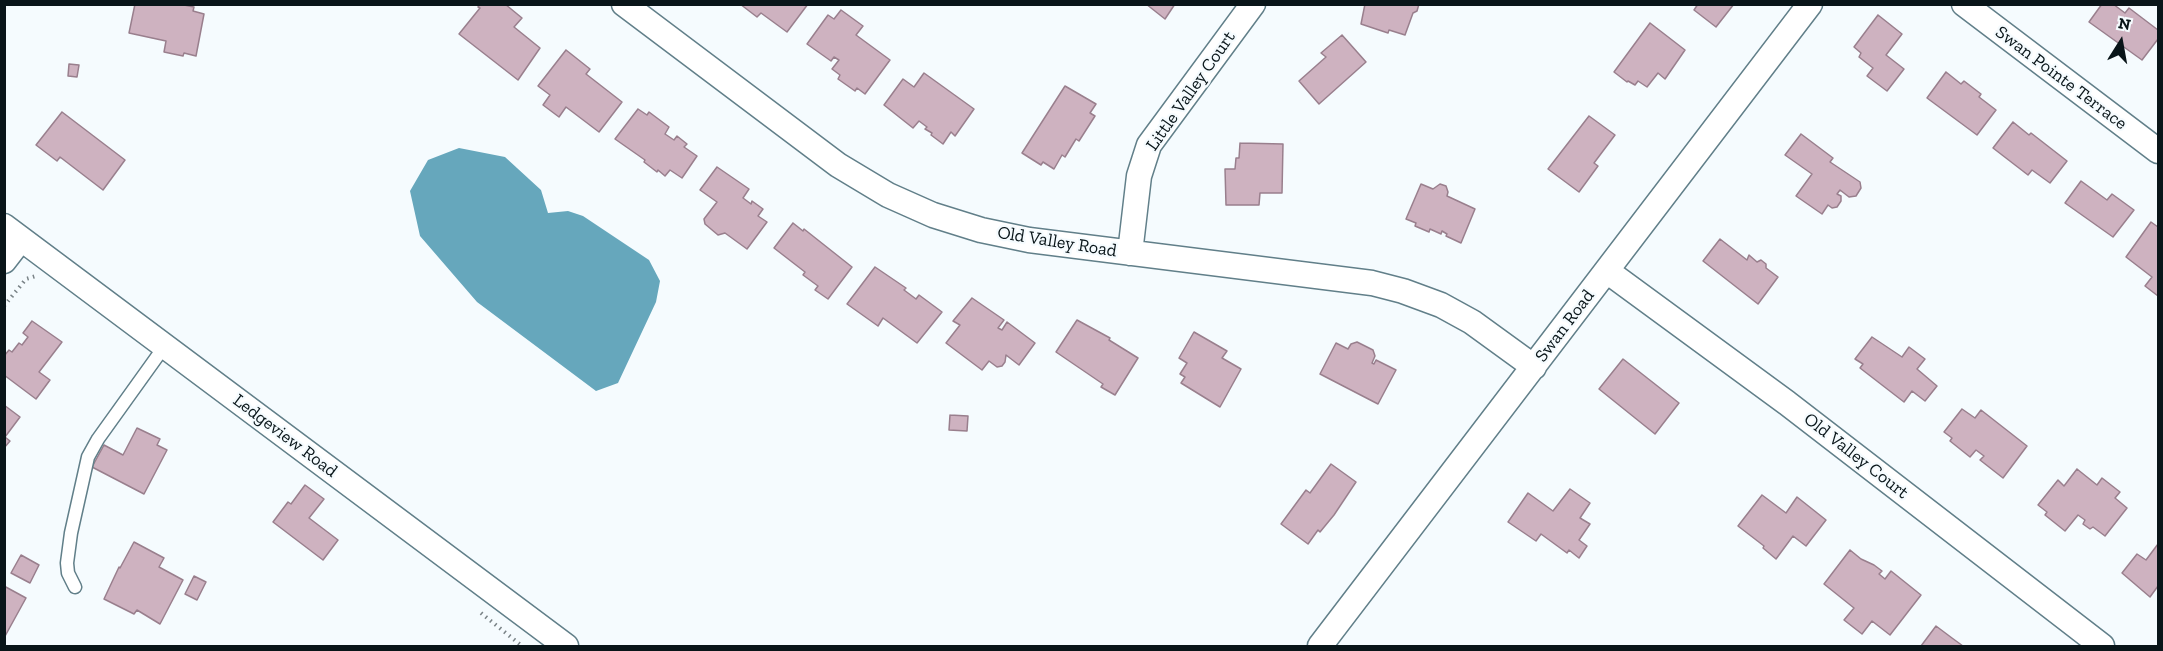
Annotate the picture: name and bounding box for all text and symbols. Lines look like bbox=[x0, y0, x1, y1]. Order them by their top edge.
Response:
north arrow bbox=[2091, 12, 2151, 72]
text: N bbox=[2117, 13, 2132, 34]
street label: Swan Pointe Terrace bbox=[1991, 21, 2131, 135]
street label: Little Valley Court bbox=[1142, 27, 1240, 155]
street label: Old Valley Road bbox=[996, 222, 1118, 262]
street label: Swan Road bbox=[1531, 286, 1599, 366]
street label: Ledgeview Road bbox=[228, 390, 342, 482]
street label: Old Valley Court bbox=[1799, 408, 1913, 504]

